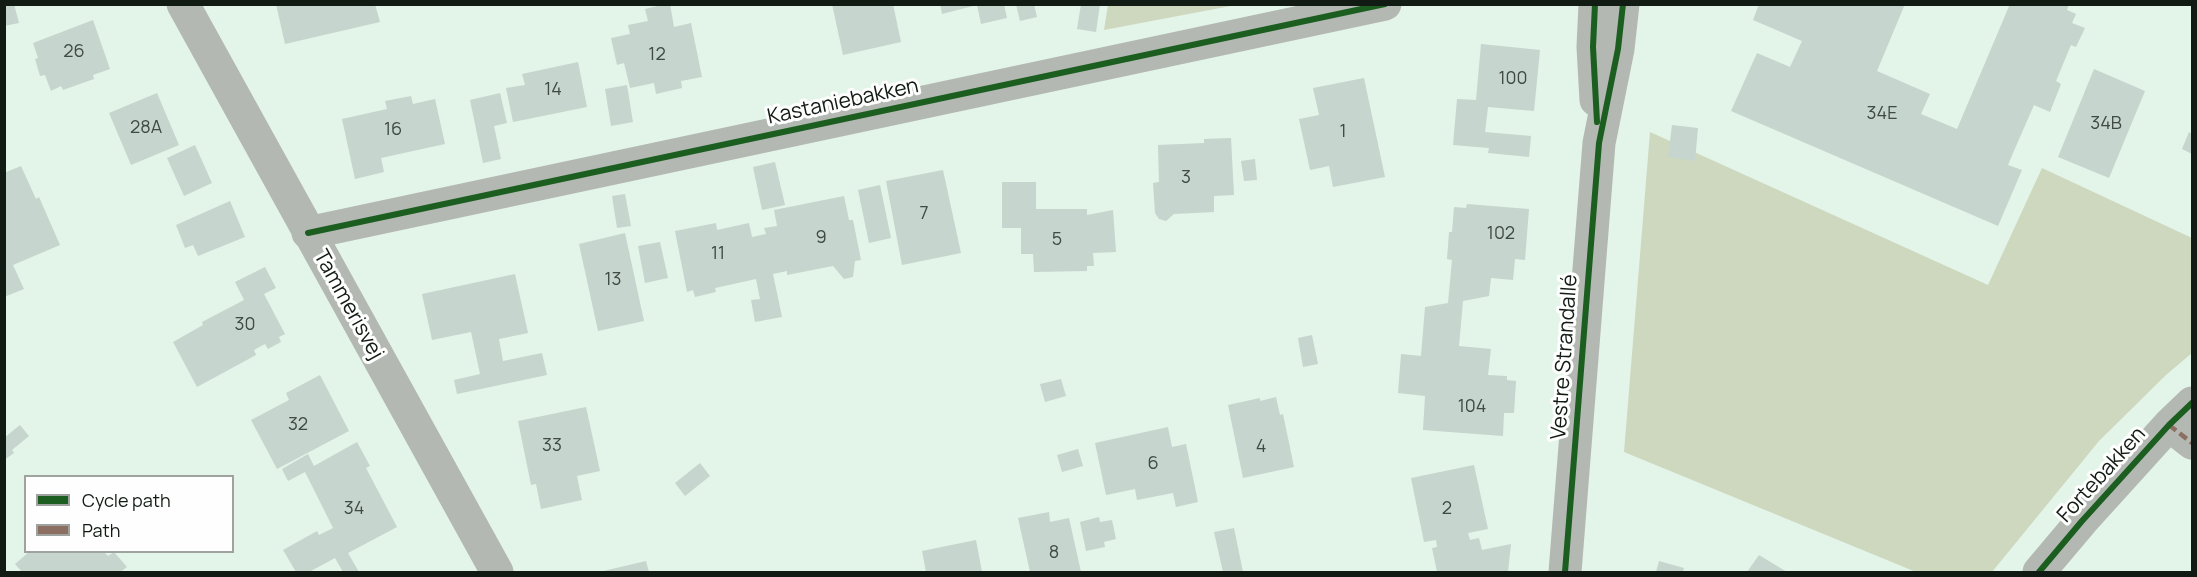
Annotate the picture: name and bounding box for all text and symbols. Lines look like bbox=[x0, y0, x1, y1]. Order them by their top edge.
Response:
house number: 26 bbox=[63, 41, 85, 63]
house number: 12 bbox=[648, 44, 666, 66]
house number: 100 bbox=[1499, 68, 1527, 90]
street label: Kastaniebakken bbox=[765, 74, 921, 130]
house number: 14 bbox=[544, 79, 562, 101]
house number: 34E bbox=[1867, 103, 1897, 125]
house number: 34B bbox=[2090, 113, 2122, 135]
house number: 28A bbox=[130, 117, 162, 139]
house number: 16 bbox=[384, 119, 402, 141]
house number: 1 bbox=[1339, 121, 1347, 143]
house number: 3 bbox=[1181, 167, 1191, 189]
house number: 7 bbox=[919, 203, 929, 225]
house number: 102 bbox=[1487, 223, 1515, 245]
house number: 9 bbox=[815, 227, 827, 249]
house number: 5 bbox=[1052, 229, 1062, 251]
house number: 11 bbox=[711, 243, 725, 265]
street label: Tammerisvej bbox=[308, 246, 388, 364]
house number: 13 bbox=[605, 269, 621, 291]
street label: Vestre Strandallé bbox=[1547, 273, 1583, 441]
house number: 30 bbox=[235, 314, 255, 336]
house number: 104 bbox=[1458, 396, 1486, 418]
house number: 32 bbox=[288, 414, 308, 436]
street label: Fortebakken bbox=[2053, 422, 2151, 528]
house number: 33 bbox=[542, 435, 562, 457]
house number: 4 bbox=[1256, 436, 1266, 458]
house number: 6 bbox=[1147, 453, 1159, 475]
legend bbox=[24, 475, 234, 553]
text: Cycle path bbox=[82, 488, 171, 512]
house number: 34 bbox=[344, 498, 364, 520]
house number: 2 bbox=[1442, 498, 1452, 520]
text: Path bbox=[82, 518, 120, 542]
house number: 8 bbox=[1049, 542, 1059, 564]

